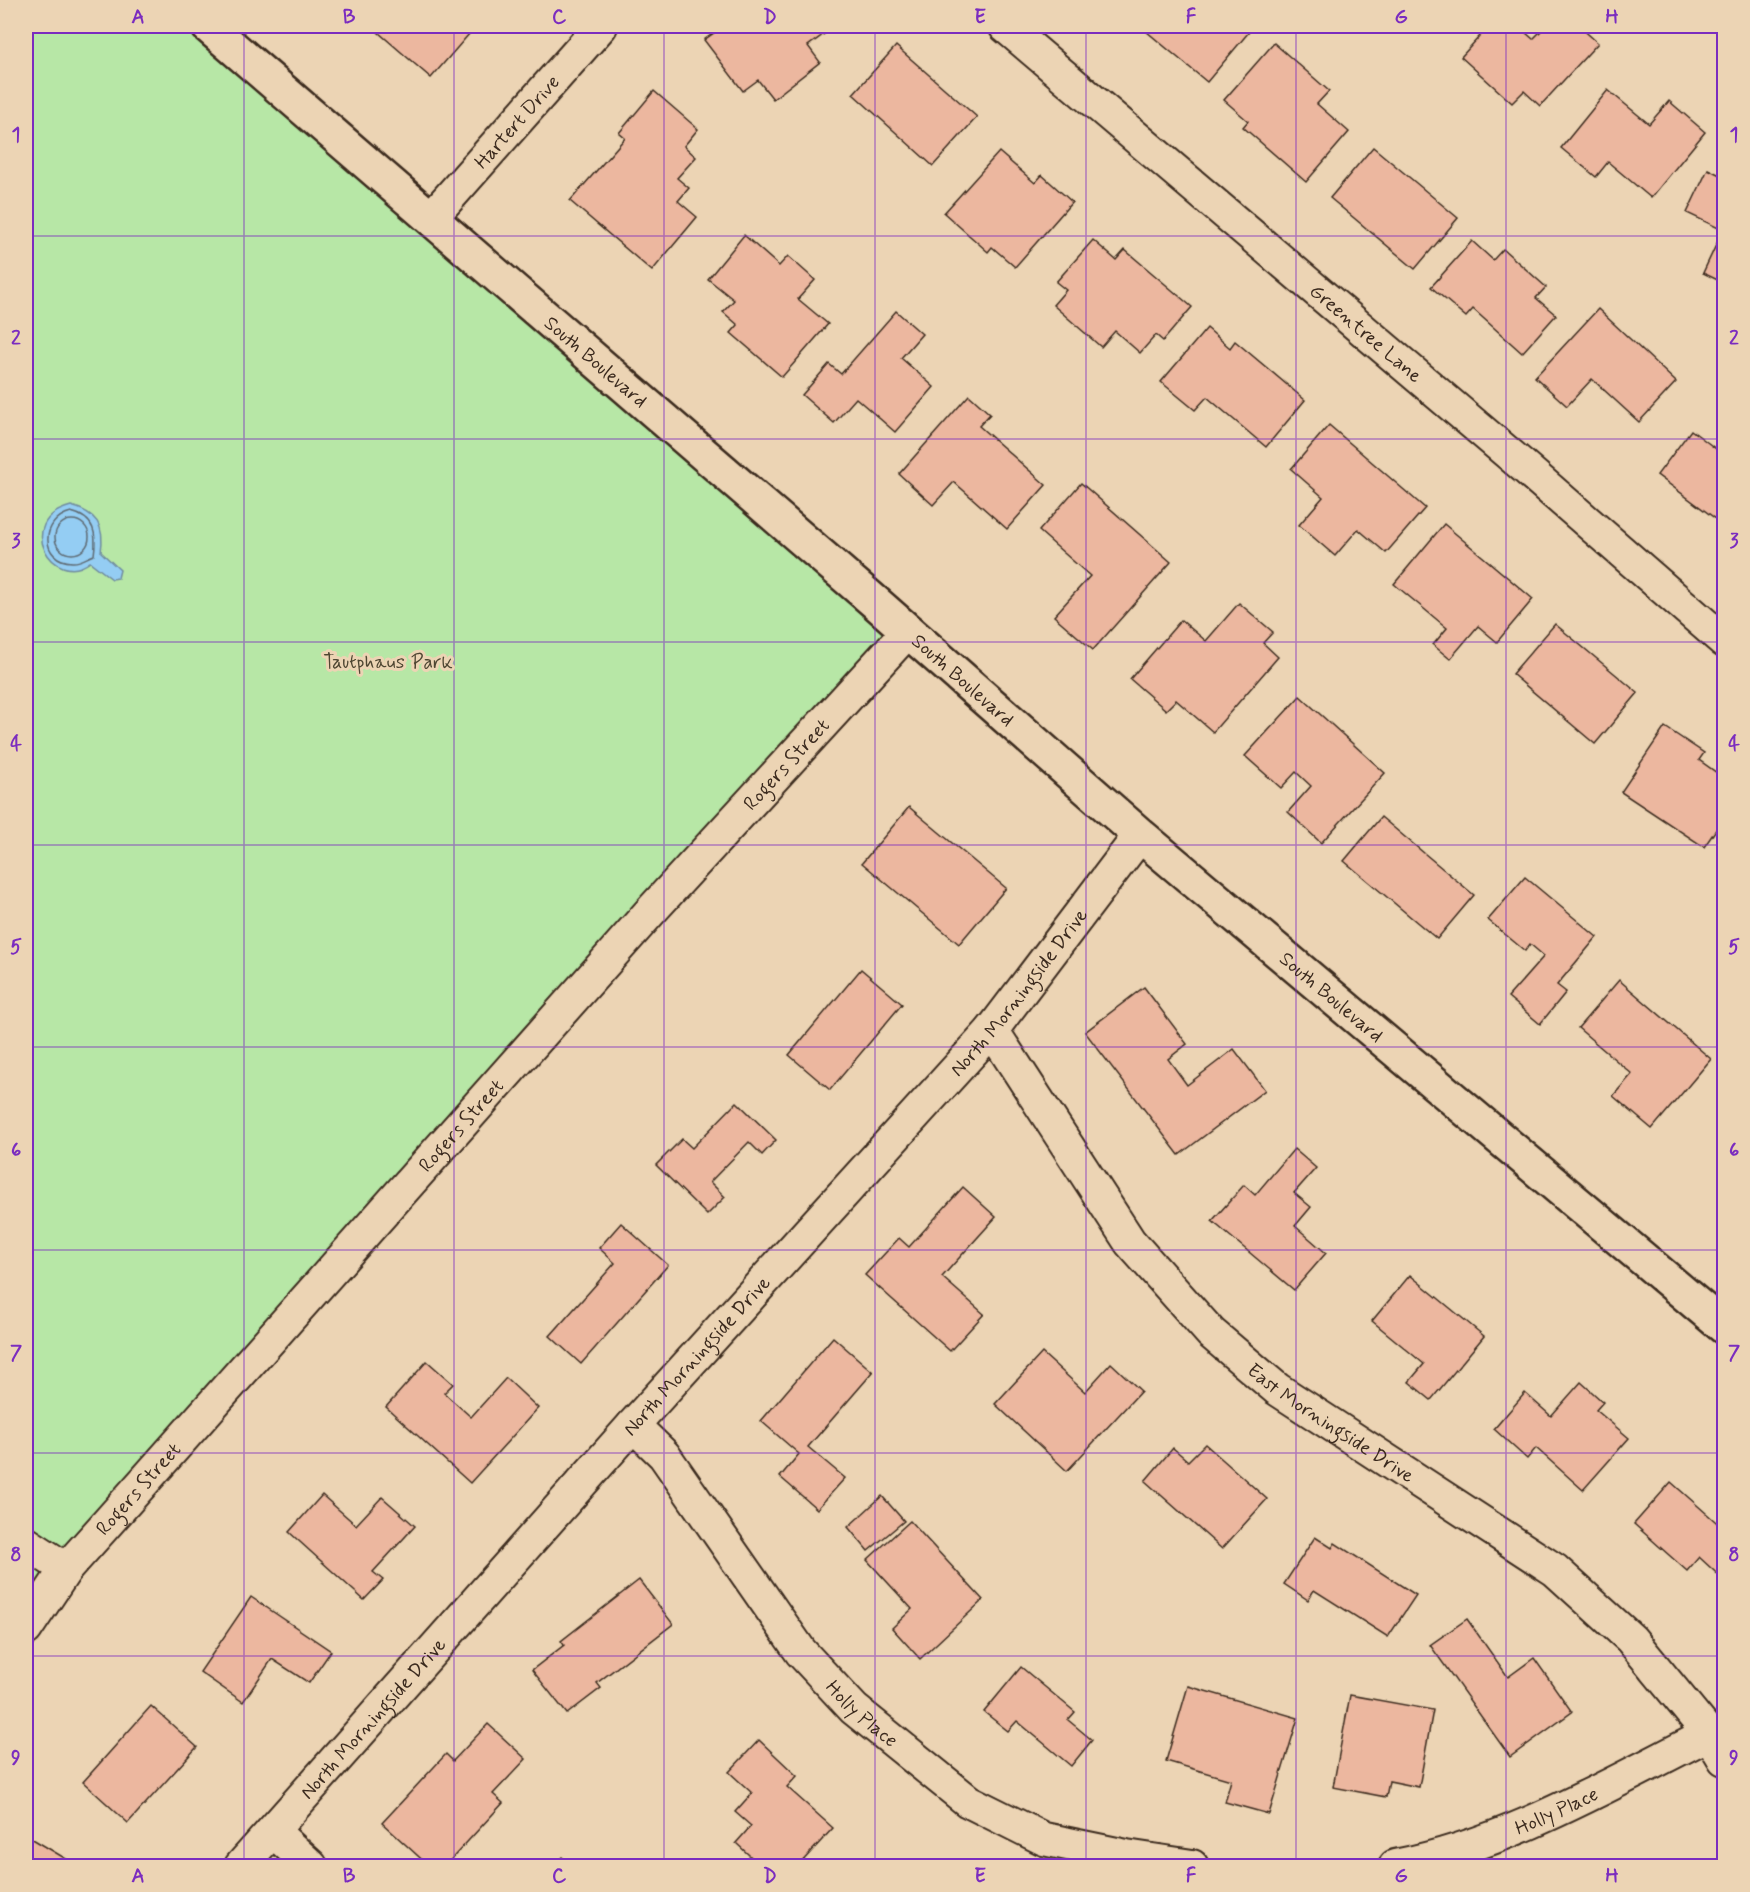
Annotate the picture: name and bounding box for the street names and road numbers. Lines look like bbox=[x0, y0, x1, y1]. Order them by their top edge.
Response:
street label: Hartert Drive bbox=[469, 70, 567, 175]
street label: Greentree Lane bbox=[1303, 278, 1427, 390]
street label: South Boulevard bbox=[538, 310, 653, 415]
street label: South Boulevard bbox=[905, 628, 1020, 733]
street label: Rogers Street bbox=[738, 713, 836, 817]
street label: North Morningside Drive bbox=[944, 903, 1095, 1083]
street label: South Boulevard bbox=[1273, 946, 1389, 1049]
street label: Rogers Street bbox=[413, 1074, 510, 1179]
street label: North Morningside Drive bbox=[617, 1271, 777, 1442]
street label: East Morningside Drive bbox=[1241, 1357, 1419, 1490]
street label: Rogers Street bbox=[90, 1437, 188, 1542]
street label: North Morningside Drive bbox=[295, 1632, 453, 1806]
street label: Holly Place bbox=[819, 1675, 903, 1754]
street label: Holly Place bbox=[1511, 1781, 1603, 1843]

